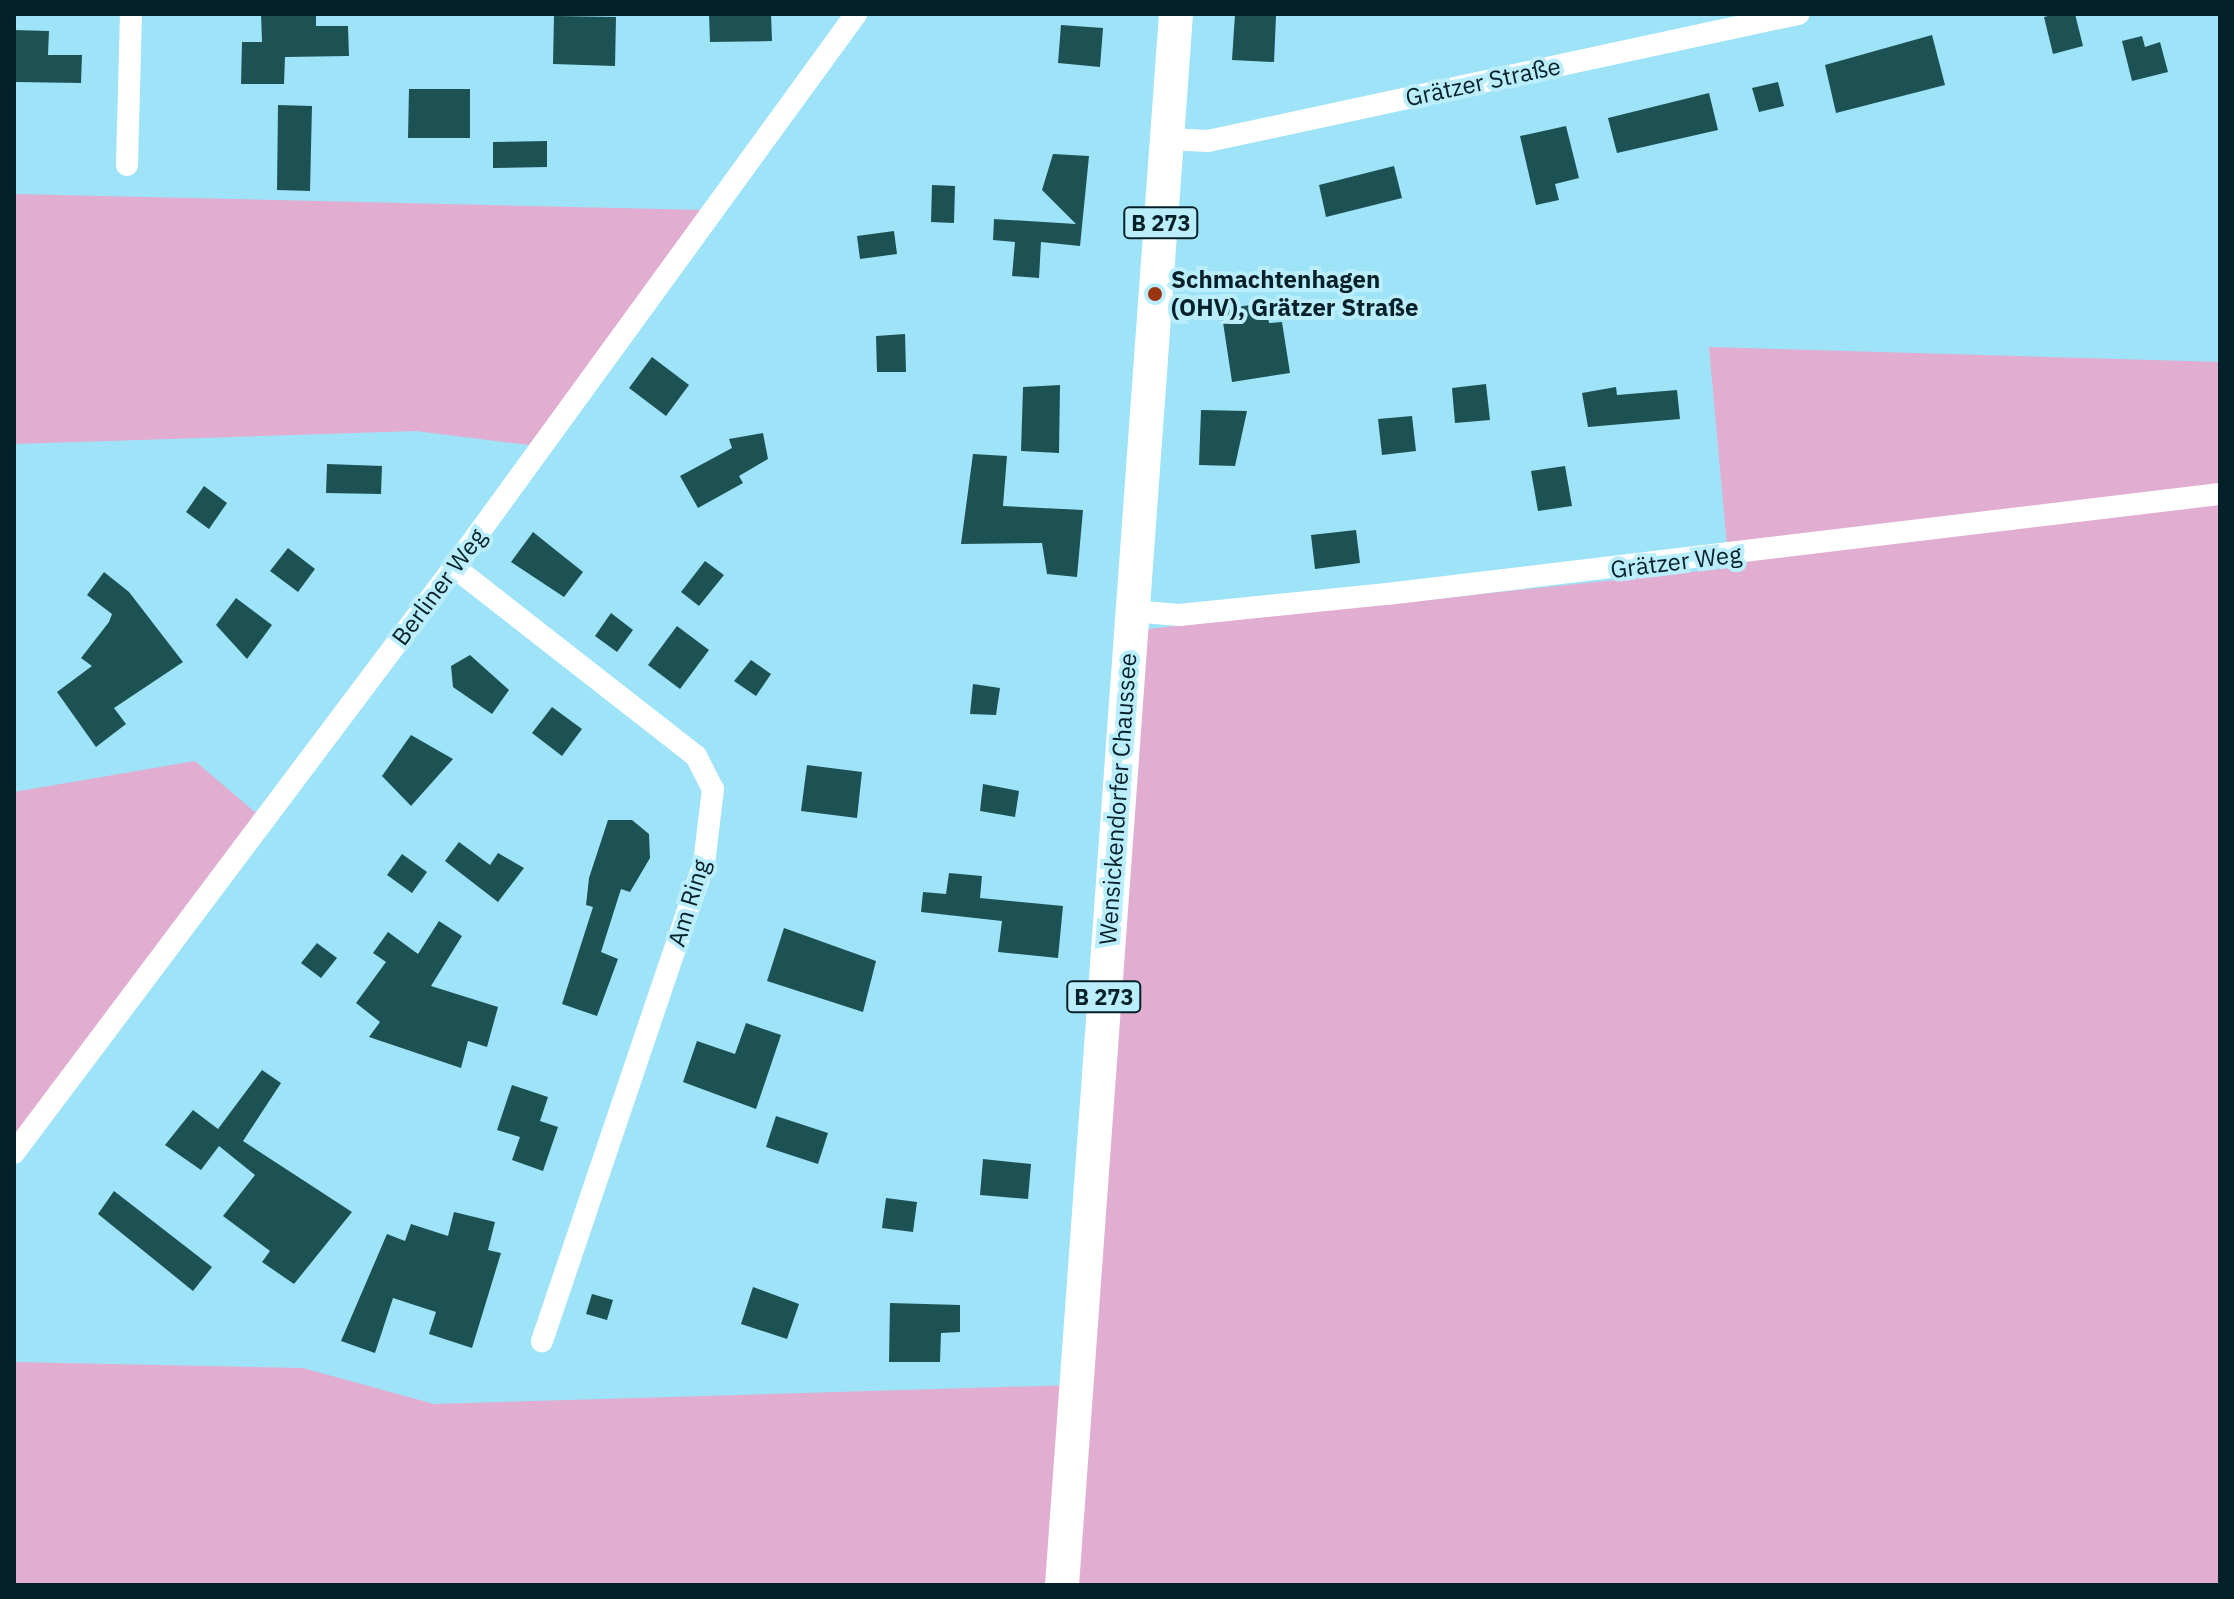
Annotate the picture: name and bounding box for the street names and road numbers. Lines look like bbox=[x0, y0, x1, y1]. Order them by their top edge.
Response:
street label: Grätzer Straße bbox=[1403, 52, 1563, 112]
road number: B 273 bbox=[1123, 205, 1199, 241]
street label: Berliner Weg bbox=[386, 523, 492, 651]
street label: Grätzer Weg bbox=[1609, 540, 1743, 584]
street label: Wensickendorfer Chaussee bbox=[1093, 652, 1143, 946]
street label: Am Ring bbox=[662, 856, 716, 950]
road number: B 273 bbox=[1066, 979, 1142, 1015]

